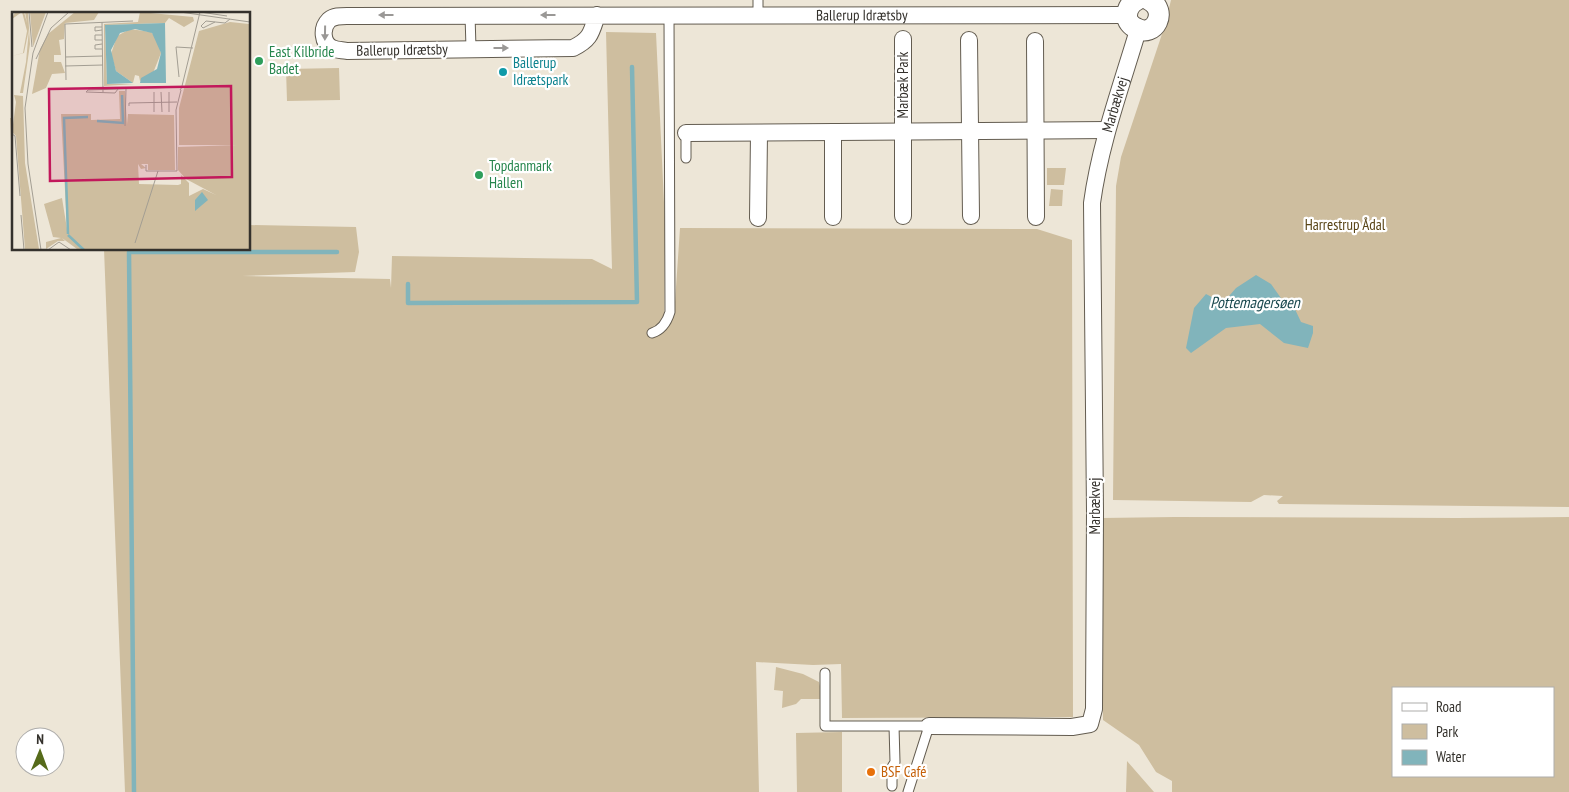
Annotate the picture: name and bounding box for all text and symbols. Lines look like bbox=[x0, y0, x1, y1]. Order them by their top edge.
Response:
street label: Ballerup Idrætsby bbox=[816, 5, 908, 24]
one-way arrow bbox=[540, 11, 556, 19]
inset map bbox=[12, 12, 250, 250]
one-way arrow bbox=[377, 12, 393, 20]
one-way arrow bbox=[321, 25, 329, 41]
street label: Ballerup Idrætsby bbox=[356, 39, 448, 60]
place label: East Kilbride Badet bbox=[269, 42, 335, 78]
one-way arrow bbox=[493, 44, 509, 52]
street label: Marbæk Park bbox=[893, 51, 912, 118]
place label: Ballerup Idrætspark bbox=[513, 53, 569, 89]
marker: East Kilbride Badet bbox=[253, 55, 265, 67]
marker: Ballerup Idrætspark bbox=[497, 66, 509, 78]
street label: Marbækvej bbox=[1097, 74, 1132, 134]
place label: Topdanmark Hallen bbox=[489, 156, 552, 192]
marker: Topdanmark Hallen bbox=[473, 169, 485, 181]
park label: Harrestrup Ådal bbox=[1305, 215, 1386, 234]
water label: Pottemagersøen bbox=[1210, 292, 1301, 312]
street label: Marbækvej bbox=[1085, 478, 1104, 534]
legend bbox=[1392, 687, 1554, 777]
text: Road bbox=[1436, 697, 1462, 716]
text: Park bbox=[1436, 722, 1458, 741]
north arrow bbox=[15, 727, 65, 777]
text: N bbox=[36, 730, 44, 748]
text: Water bbox=[1436, 747, 1467, 766]
place label: BSF Café bbox=[881, 762, 926, 781]
marker: BSF Café bbox=[865, 766, 877, 778]

